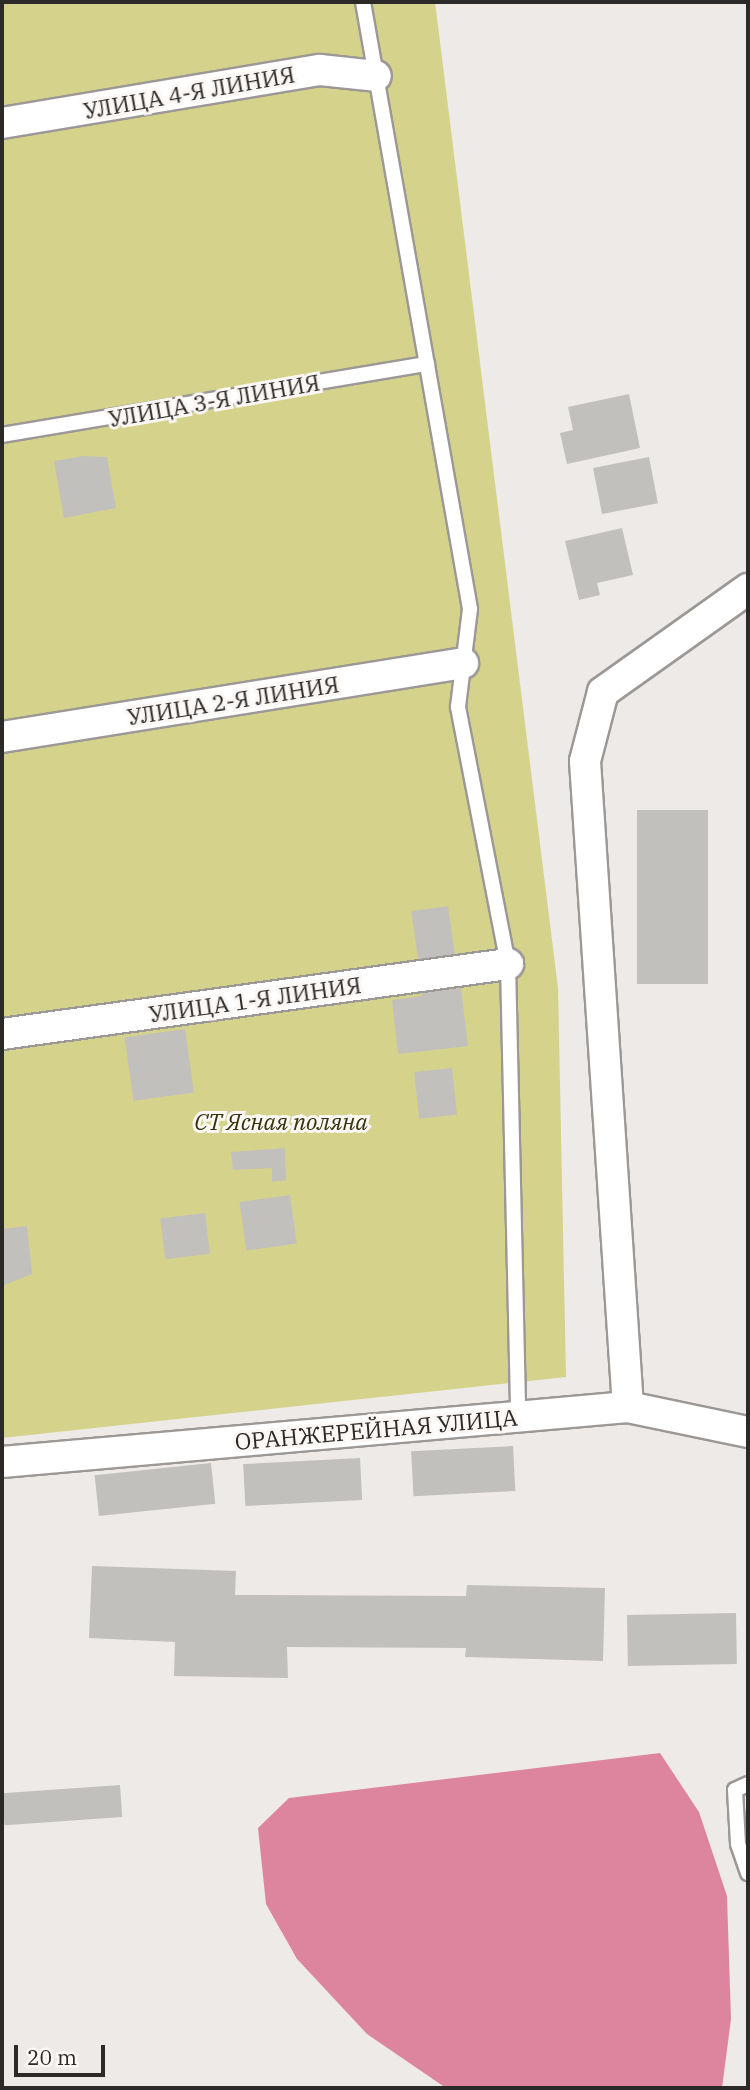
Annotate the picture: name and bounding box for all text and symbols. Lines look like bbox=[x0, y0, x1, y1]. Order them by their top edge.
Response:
street label: УЛИЦА 4-Я ЛИНИЯ bbox=[81, 60, 297, 124]
street label: УЛИЦА 3-Я ЛИНИЯ bbox=[106, 368, 322, 432]
street label: УЛИЦА 2-Я ЛИНИЯ bbox=[125, 670, 341, 730]
street label: УЛИЦА 1-Я ЛИНИЯ bbox=[147, 970, 363, 1028]
park label: СТ Ясная поляна bbox=[194, 1107, 368, 1135]
street label: ОРАНЖЕРЕЙНАЯ УЛИЦА bbox=[233, 1403, 519, 1455]
scale bar bbox=[18, 2030, 108, 2074]
text: 20 m bbox=[27, 2043, 77, 2071]

